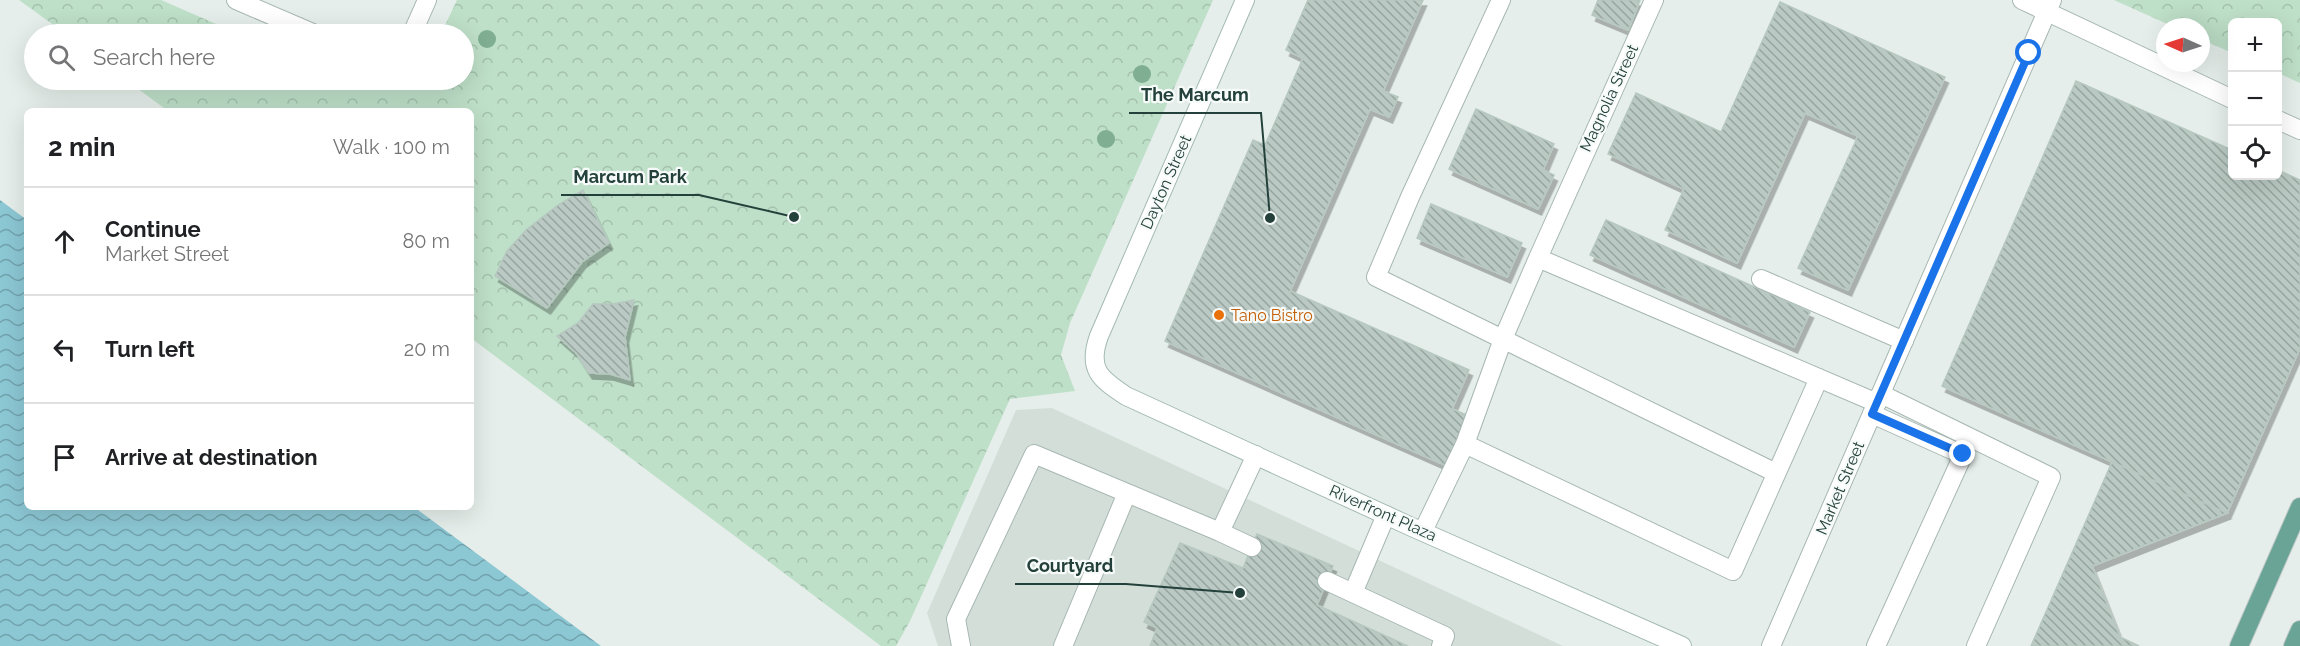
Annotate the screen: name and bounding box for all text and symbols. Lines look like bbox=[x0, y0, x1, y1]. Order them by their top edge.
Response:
north arrow bbox=[2156, 18, 2210, 72]
map controls bbox=[2228, 18, 2282, 180]
button: + bbox=[2228, 18, 2282, 72]
search box bbox=[24, 24, 474, 90]
route start bbox=[2015, 39, 2041, 65]
icon: search bbox=[45, 41, 78, 74]
street label: Magnolia Street bbox=[1576, 41, 1642, 155]
text: Search here bbox=[93, 44, 215, 70]
button: − bbox=[2228, 72, 2282, 126]
callout: The Marcum bbox=[1129, 77, 1261, 113]
text: The Marcum bbox=[1141, 84, 1249, 105]
button: locate bbox=[2228, 126, 2282, 180]
street label: Dayton Street bbox=[1137, 131, 1195, 232]
text: 2 min bbox=[48, 132, 115, 162]
text: Walk · 100 m bbox=[333, 135, 450, 159]
callout: Marcum Park bbox=[561, 159, 699, 195]
text: Marcum Park bbox=[573, 166, 688, 187]
text: Continue bbox=[105, 216, 201, 242]
icon: ahead bbox=[48, 225, 81, 258]
text: 80 m bbox=[402, 229, 450, 253]
text: Market Street bbox=[105, 242, 229, 266]
place label: Tano Bistro bbox=[1231, 306, 1313, 325]
marker: Tano Bistro bbox=[1212, 308, 1226, 322]
icon: left bbox=[48, 333, 81, 366]
text: Turn left bbox=[105, 336, 195, 362]
text: 20 m bbox=[404, 337, 450, 361]
street label: Market Street bbox=[1812, 438, 1868, 537]
route end bbox=[1949, 440, 1975, 466]
icon: arrive bbox=[48, 441, 81, 474]
text: Arrive at destination bbox=[105, 444, 318, 470]
street label: Riverfront Plaza bbox=[1326, 481, 1440, 545]
callout: Courtyard bbox=[1015, 548, 1126, 584]
text: Courtyard bbox=[1027, 555, 1113, 576]

